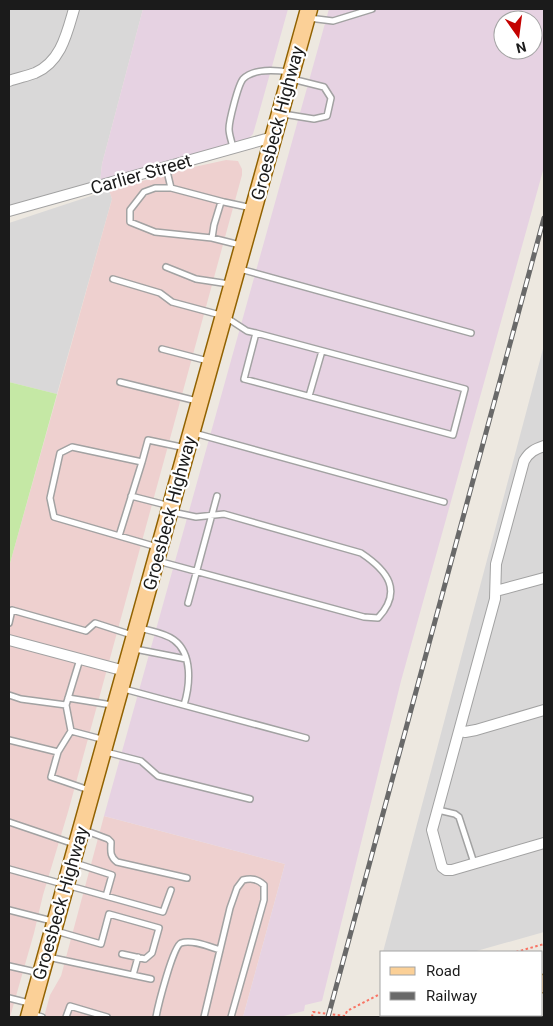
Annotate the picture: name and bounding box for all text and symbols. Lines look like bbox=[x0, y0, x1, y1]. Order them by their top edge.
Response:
north arrow bbox=[493, 10, 543, 60]
text: N bbox=[514, 39, 528, 57]
street label: Groesbeck Highway bbox=[246, 43, 308, 202]
street label: Carlier Street bbox=[88, 150, 194, 198]
street label: Groesbeck Highway bbox=[138, 433, 200, 592]
street label: Groesbeck Highway bbox=[28, 823, 92, 982]
legend bbox=[380, 951, 543, 1016]
text: Road bbox=[426, 962, 460, 980]
text: Railway bbox=[426, 987, 477, 1005]

